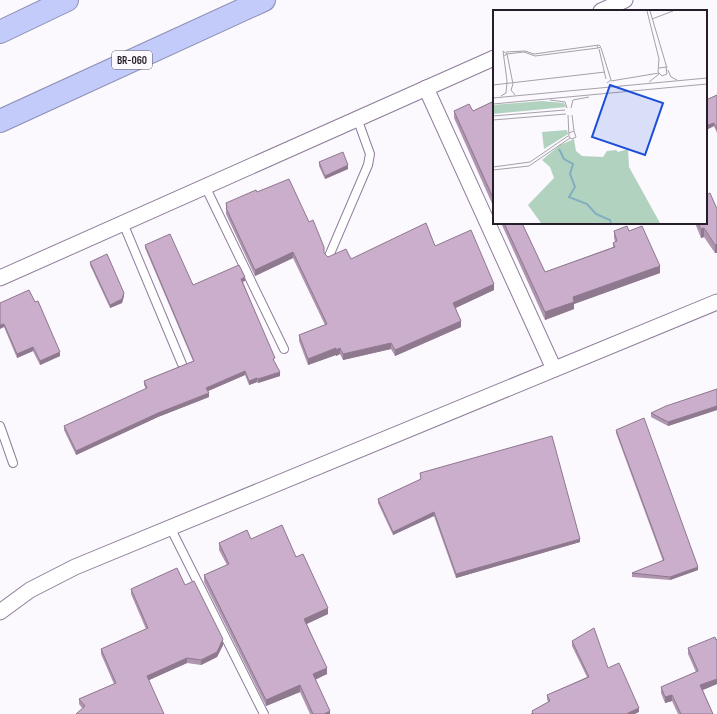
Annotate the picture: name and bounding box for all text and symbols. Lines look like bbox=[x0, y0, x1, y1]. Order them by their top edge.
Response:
inset map bbox=[493, 10, 707, 224]
road number: BR-060 bbox=[112, 51, 152, 69]

